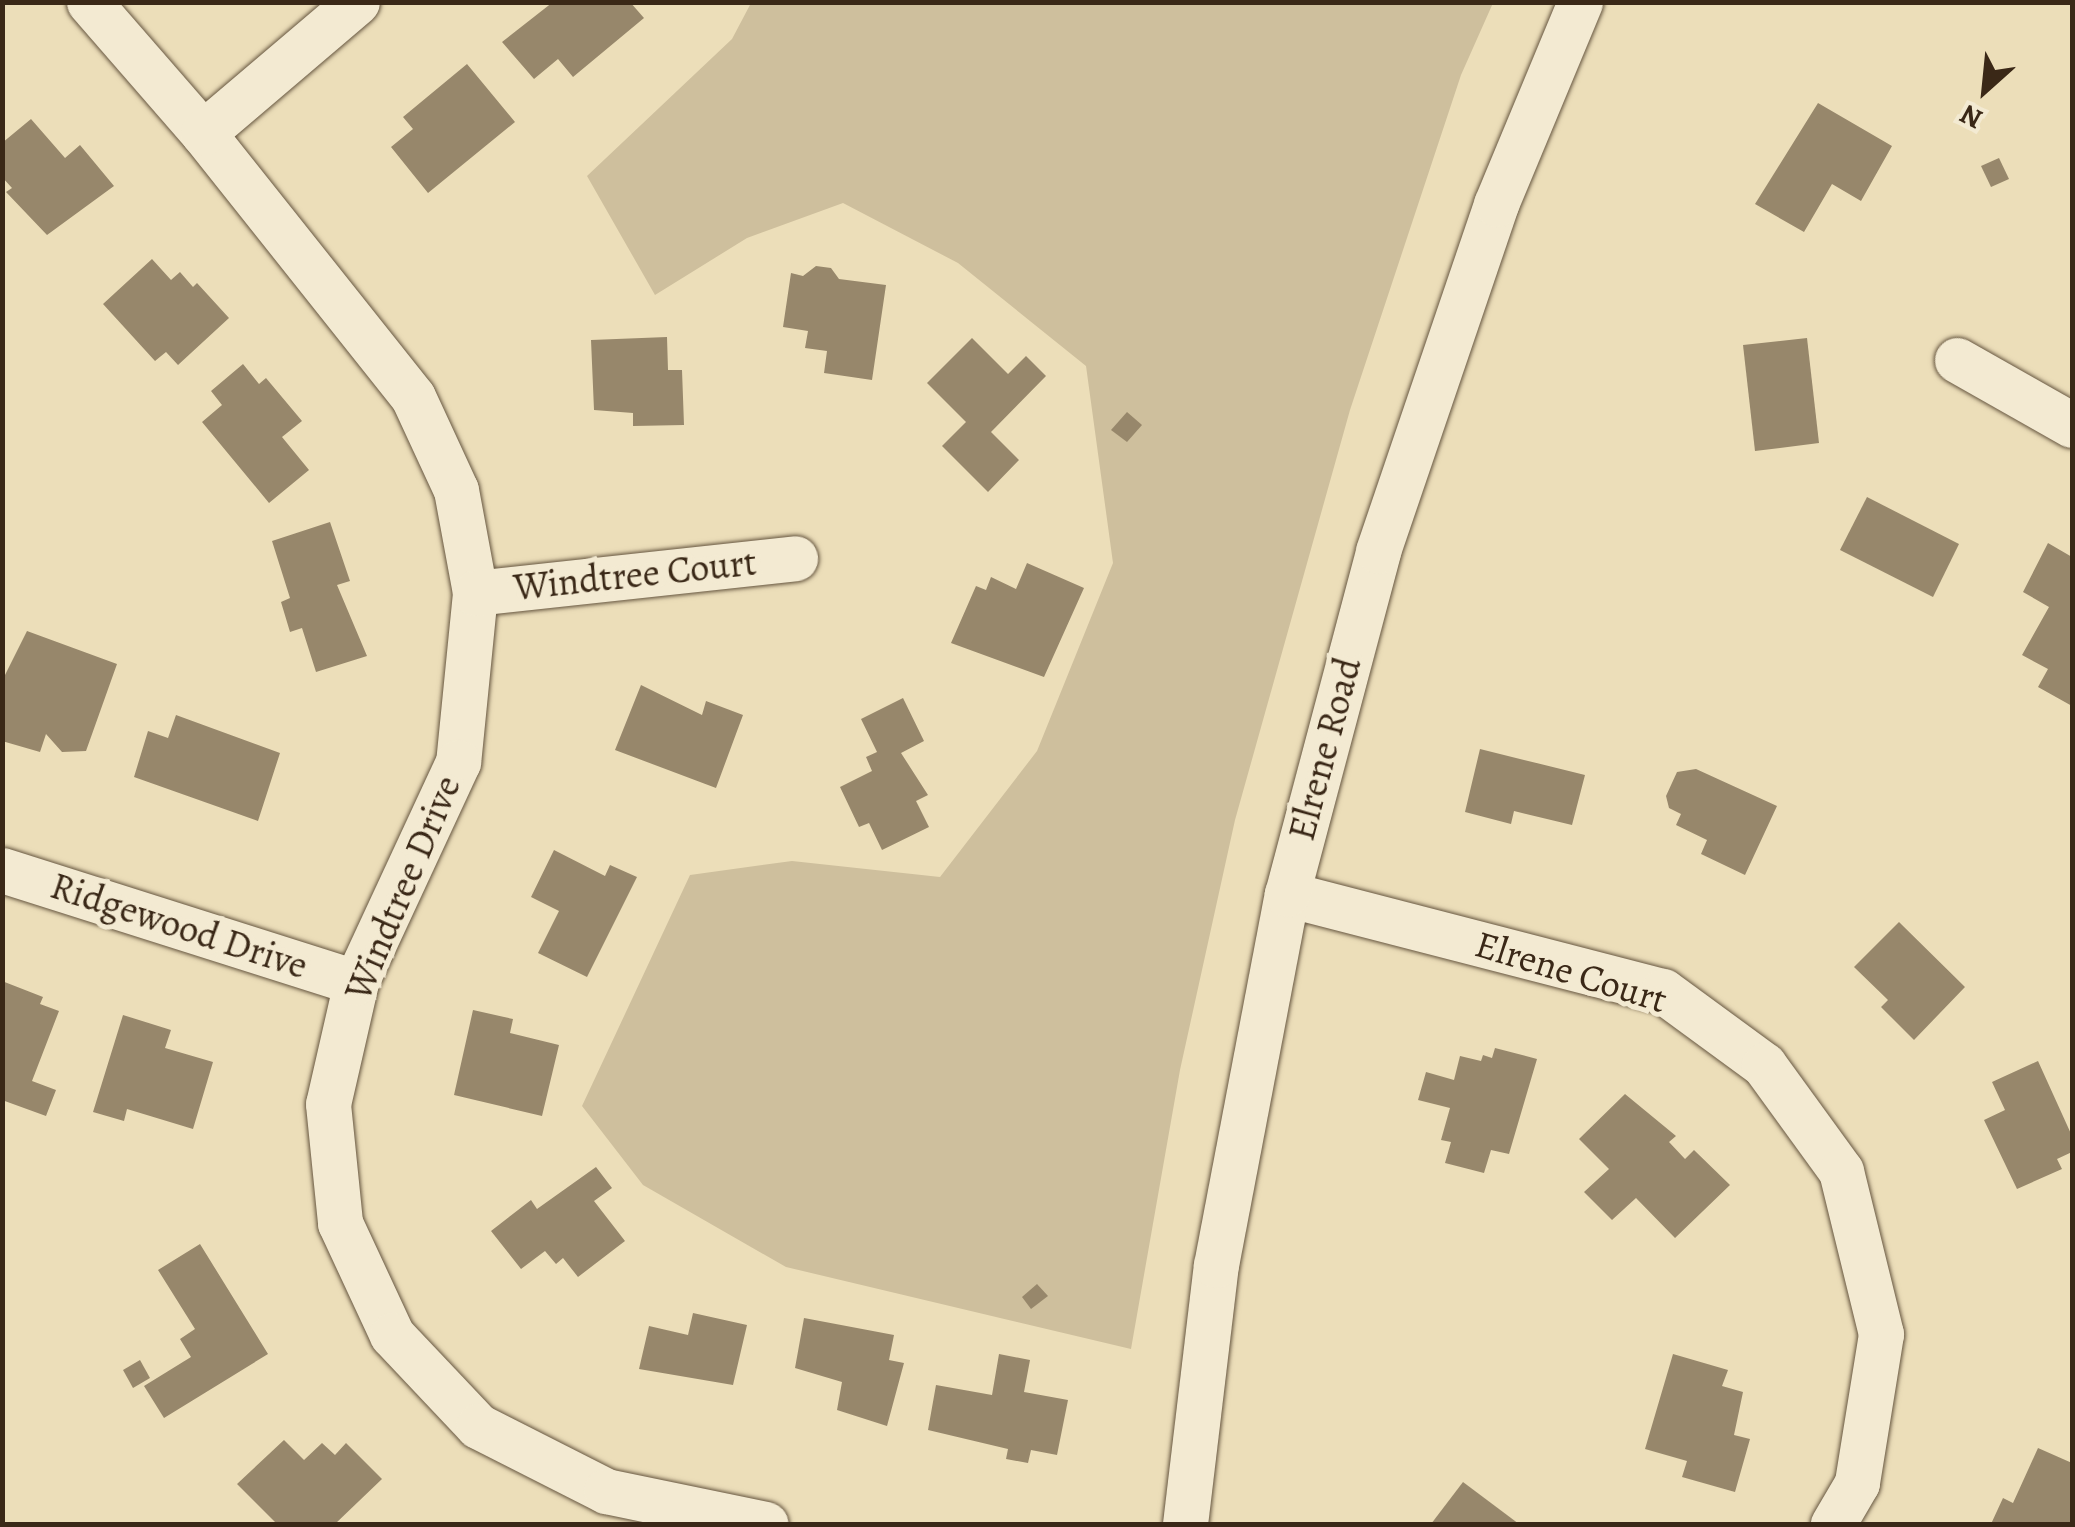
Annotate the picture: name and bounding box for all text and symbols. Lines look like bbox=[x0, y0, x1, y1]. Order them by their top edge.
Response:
north arrow bbox=[1935, 40, 2035, 140]
text: N bbox=[1954, 95, 1989, 138]
street label: Windtree Court bbox=[511, 540, 759, 610]
street label: Elrene Road bbox=[1279, 653, 1371, 845]
street label: Windtree Drive bbox=[335, 769, 471, 1007]
street label: Ridgewood Drive bbox=[45, 863, 313, 989]
street label: Elrene Court bbox=[1470, 921, 1672, 1023]

